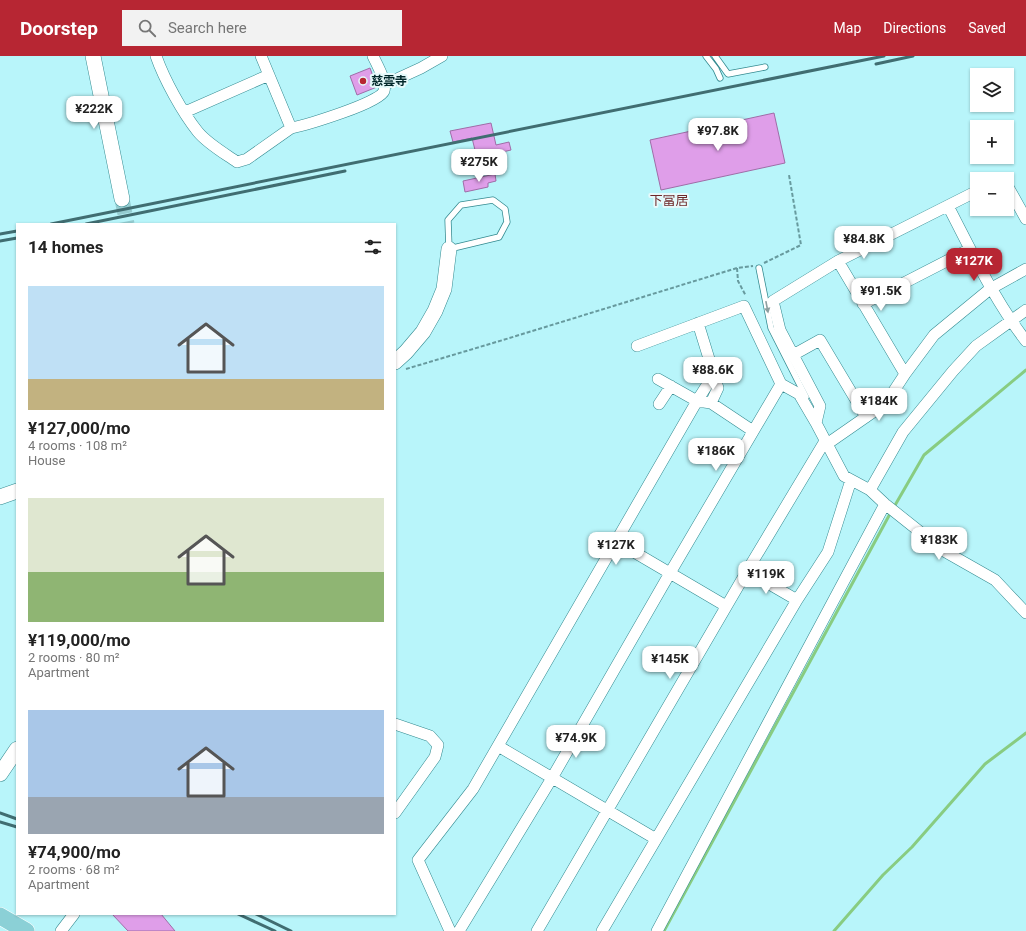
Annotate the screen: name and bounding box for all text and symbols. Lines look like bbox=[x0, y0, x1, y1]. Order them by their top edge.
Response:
search box bbox=[122, 10, 402, 46]
text: Doorstep bbox=[20, 17, 98, 40]
icon: search bbox=[136, 17, 158, 39]
text: Search here bbox=[168, 19, 247, 37]
text: Map bbox=[834, 20, 861, 36]
text: Directions bbox=[883, 20, 946, 36]
text: Saved bbox=[968, 20, 1006, 36]
map controls bbox=[970, 68, 1014, 216]
button: layers bbox=[970, 68, 1014, 112]
place label: 慈雲寺 bbox=[371, 74, 407, 88]
marker: 慈雲寺 bbox=[358, 76, 368, 86]
pin: ¥222K bbox=[66, 96, 122, 130]
text: ¥222K bbox=[75, 101, 113, 116]
pin: ¥97.8K bbox=[685, 118, 751, 152]
button: + bbox=[970, 120, 1014, 164]
text: ¥97.8K bbox=[697, 123, 739, 138]
pin: ¥275K bbox=[451, 149, 507, 183]
text: ¥275K bbox=[460, 154, 498, 169]
button: − bbox=[970, 172, 1014, 216]
district label: 下冨居 bbox=[649, 193, 689, 208]
pin: ¥84.8K bbox=[831, 226, 897, 260]
text: ¥84.8K bbox=[843, 231, 885, 246]
icon: filters bbox=[362, 236, 384, 258]
text: 14 homes bbox=[28, 237, 104, 257]
pin: ¥127K bbox=[946, 248, 1002, 282]
text: ¥127K bbox=[955, 253, 993, 268]
pin: ¥91.5K bbox=[848, 278, 914, 312]
text: ¥91.5K bbox=[860, 283, 902, 298]
one-way arrow bbox=[764, 301, 770, 313]
icon: home bbox=[170, 312, 242, 384]
pin: ¥88.6K bbox=[680, 357, 746, 391]
text: ¥88.6K bbox=[692, 362, 734, 377]
pin: ¥184K bbox=[851, 388, 907, 422]
text: ¥184K bbox=[860, 393, 898, 408]
text: ¥127,000/mo bbox=[28, 418, 130, 438]
text: 4 rooms · 108 m² bbox=[28, 438, 127, 453]
pin: ¥186K bbox=[688, 438, 744, 472]
text: ¥186K bbox=[697, 443, 735, 458]
text: House bbox=[28, 453, 65, 468]
icon: home bbox=[170, 524, 242, 596]
pin: ¥183K bbox=[911, 527, 967, 561]
pin: ¥127K bbox=[588, 532, 644, 566]
text: ¥183K bbox=[920, 532, 958, 547]
text: ¥127K bbox=[597, 537, 635, 552]
pin: ¥119K bbox=[738, 561, 794, 595]
text: ¥119K bbox=[747, 566, 785, 581]
text: ¥119,000/mo bbox=[28, 630, 130, 650]
pin: ¥145K bbox=[642, 646, 698, 680]
text: 2 rooms · 80 m² bbox=[28, 650, 120, 665]
text: ¥145K bbox=[651, 651, 689, 666]
text: Apartment bbox=[28, 665, 90, 680]
pin: ¥74.9K bbox=[543, 725, 609, 759]
text: ¥74.9K bbox=[555, 730, 597, 745]
icon: home bbox=[170, 736, 242, 808]
text: ¥74,900/mo bbox=[28, 842, 121, 862]
text: 2 rooms · 68 m² bbox=[28, 862, 120, 877]
text: Apartment bbox=[28, 877, 90, 892]

